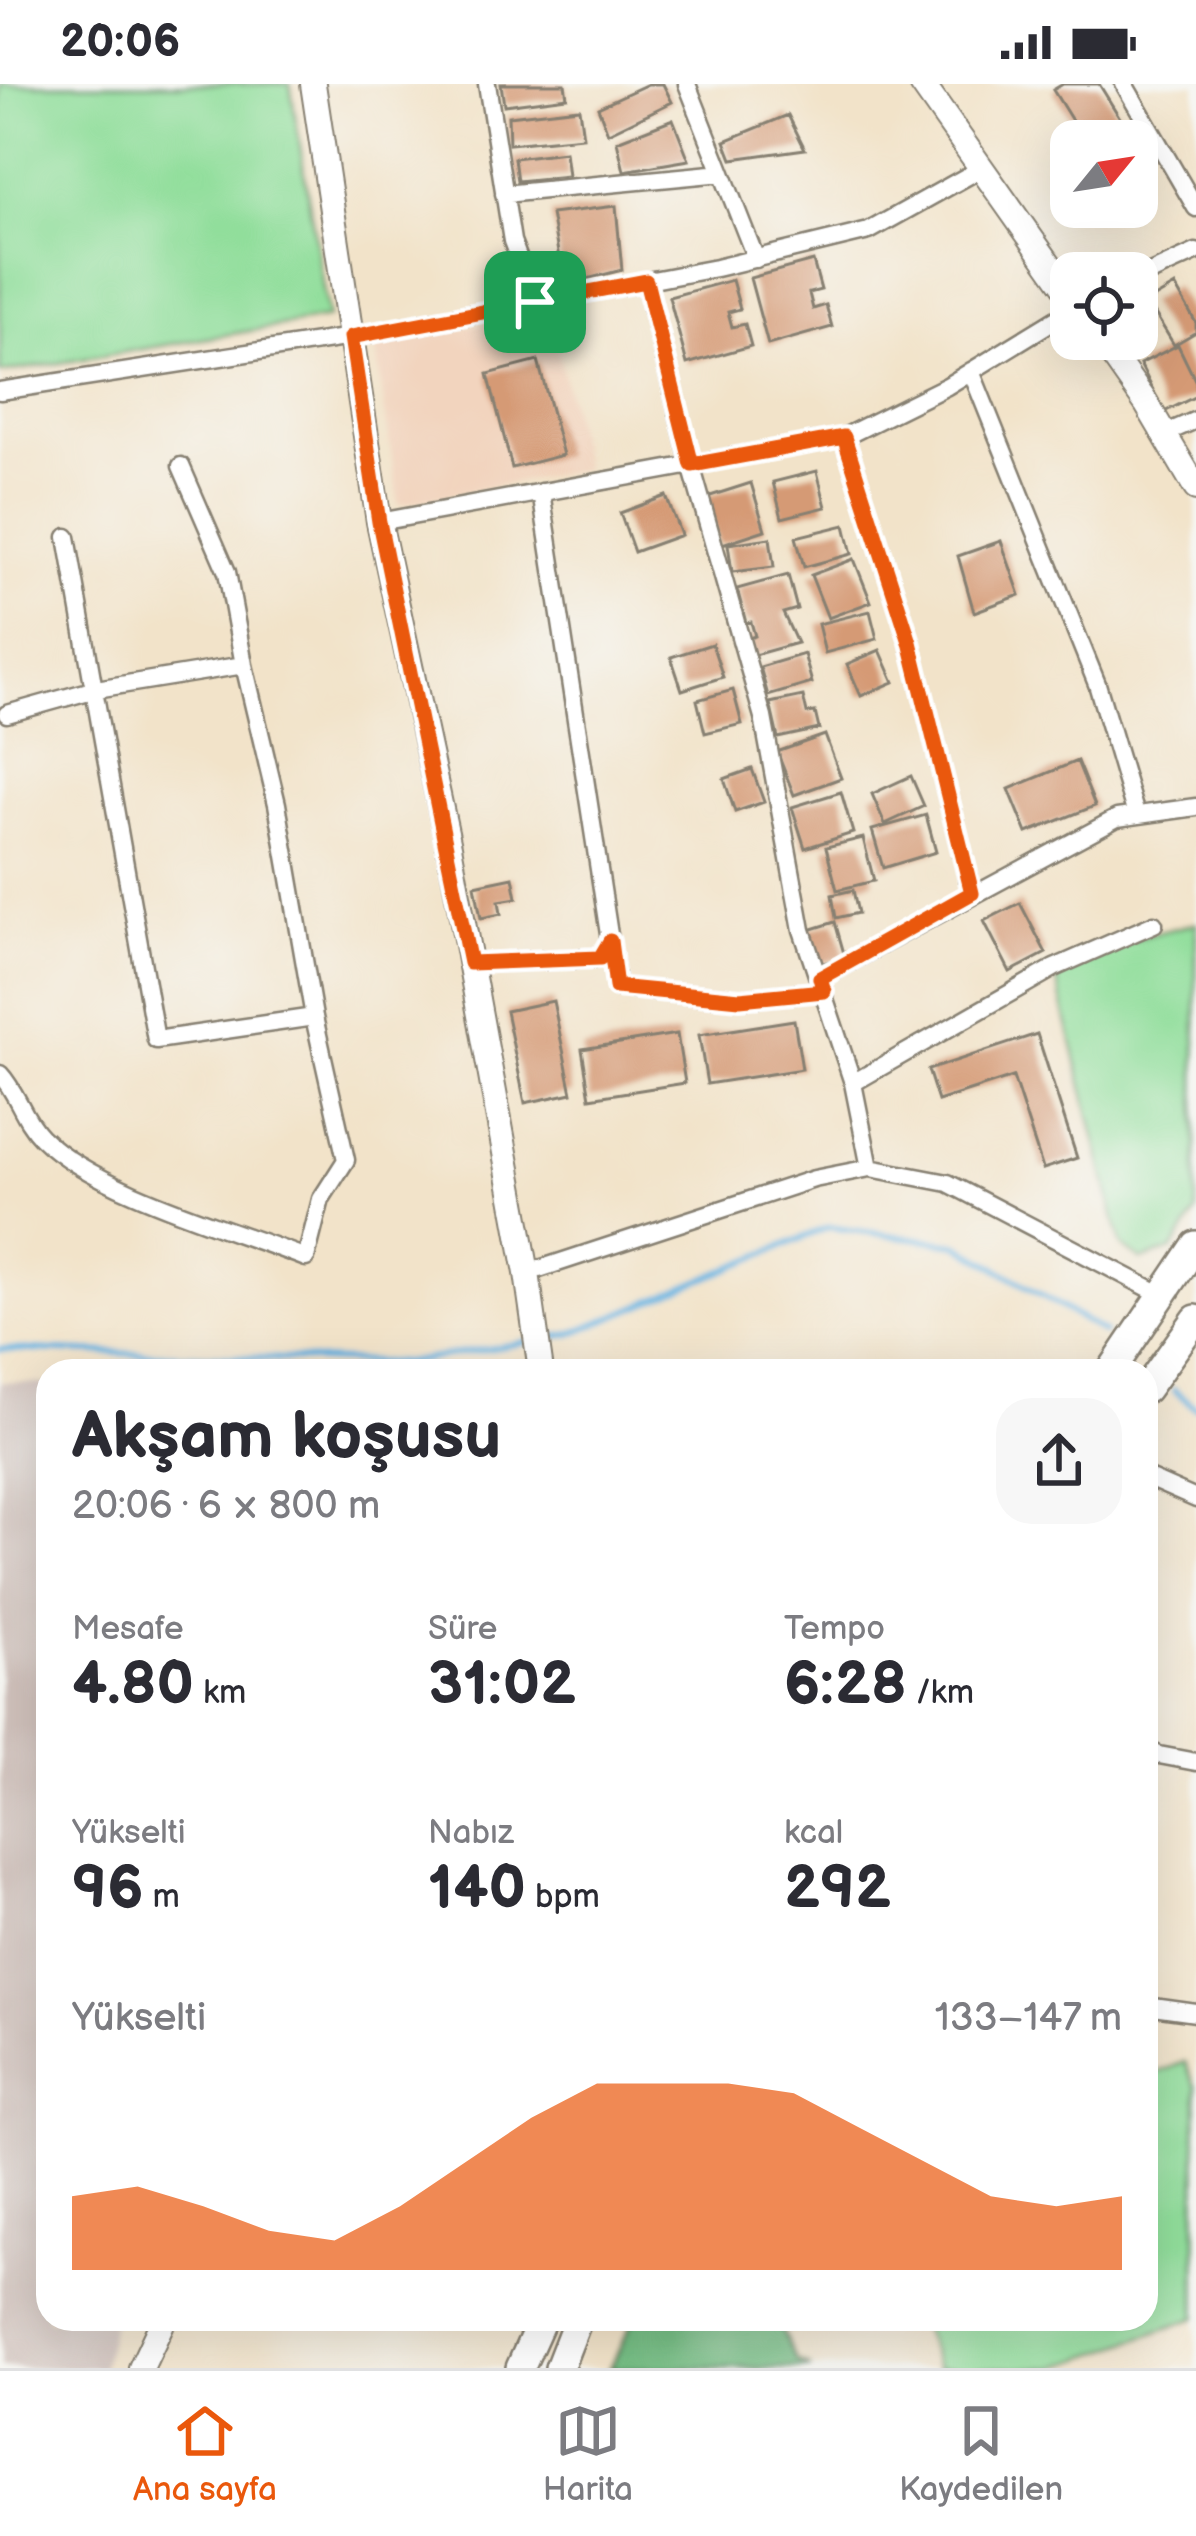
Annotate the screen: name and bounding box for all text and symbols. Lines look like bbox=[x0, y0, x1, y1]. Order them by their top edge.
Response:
text: 20:06 bbox=[60, 15, 180, 70]
north arrow bbox=[1050, 120, 1158, 228]
map controls bbox=[1050, 120, 1158, 360]
pin bbox=[484, 251, 586, 353]
button: locate bbox=[1050, 252, 1158, 360]
icon: arrive bbox=[502, 269, 568, 335]
text: Akşam koşusu bbox=[72, 1398, 501, 1477]
button: share bbox=[996, 1398, 1122, 1524]
text: 20:06 · 6 × 800 m bbox=[72, 1483, 380, 1530]
text: Mesafe bbox=[72, 1609, 184, 1649]
text: Süre bbox=[428, 1609, 497, 1649]
text: Tempo bbox=[784, 1609, 885, 1649]
text: 4.80 bbox=[72, 1649, 194, 1721]
text: 31:02 bbox=[428, 1649, 576, 1721]
text: 6:28 bbox=[784, 1649, 907, 1721]
text: km bbox=[194, 1673, 246, 1713]
text: /km bbox=[907, 1673, 974, 1713]
text: Yükselti bbox=[72, 1813, 186, 1853]
text: Nabız bbox=[428, 1813, 514, 1853]
text: kcal bbox=[784, 1813, 843, 1853]
text: 96 bbox=[72, 1853, 144, 1925]
text: 140 bbox=[428, 1853, 526, 1925]
text: 292 bbox=[784, 1853, 891, 1925]
text: m bbox=[144, 1877, 180, 1917]
text: bpm bbox=[526, 1877, 600, 1917]
text: Yükselti bbox=[72, 1995, 206, 2042]
text: 133–147 m bbox=[935, 1995, 1122, 2042]
tab: Ana sayfa bbox=[133, 2398, 277, 2510]
tab: Harita bbox=[543, 2398, 633, 2510]
tab: Kaydedilen bbox=[899, 2398, 1063, 2510]

